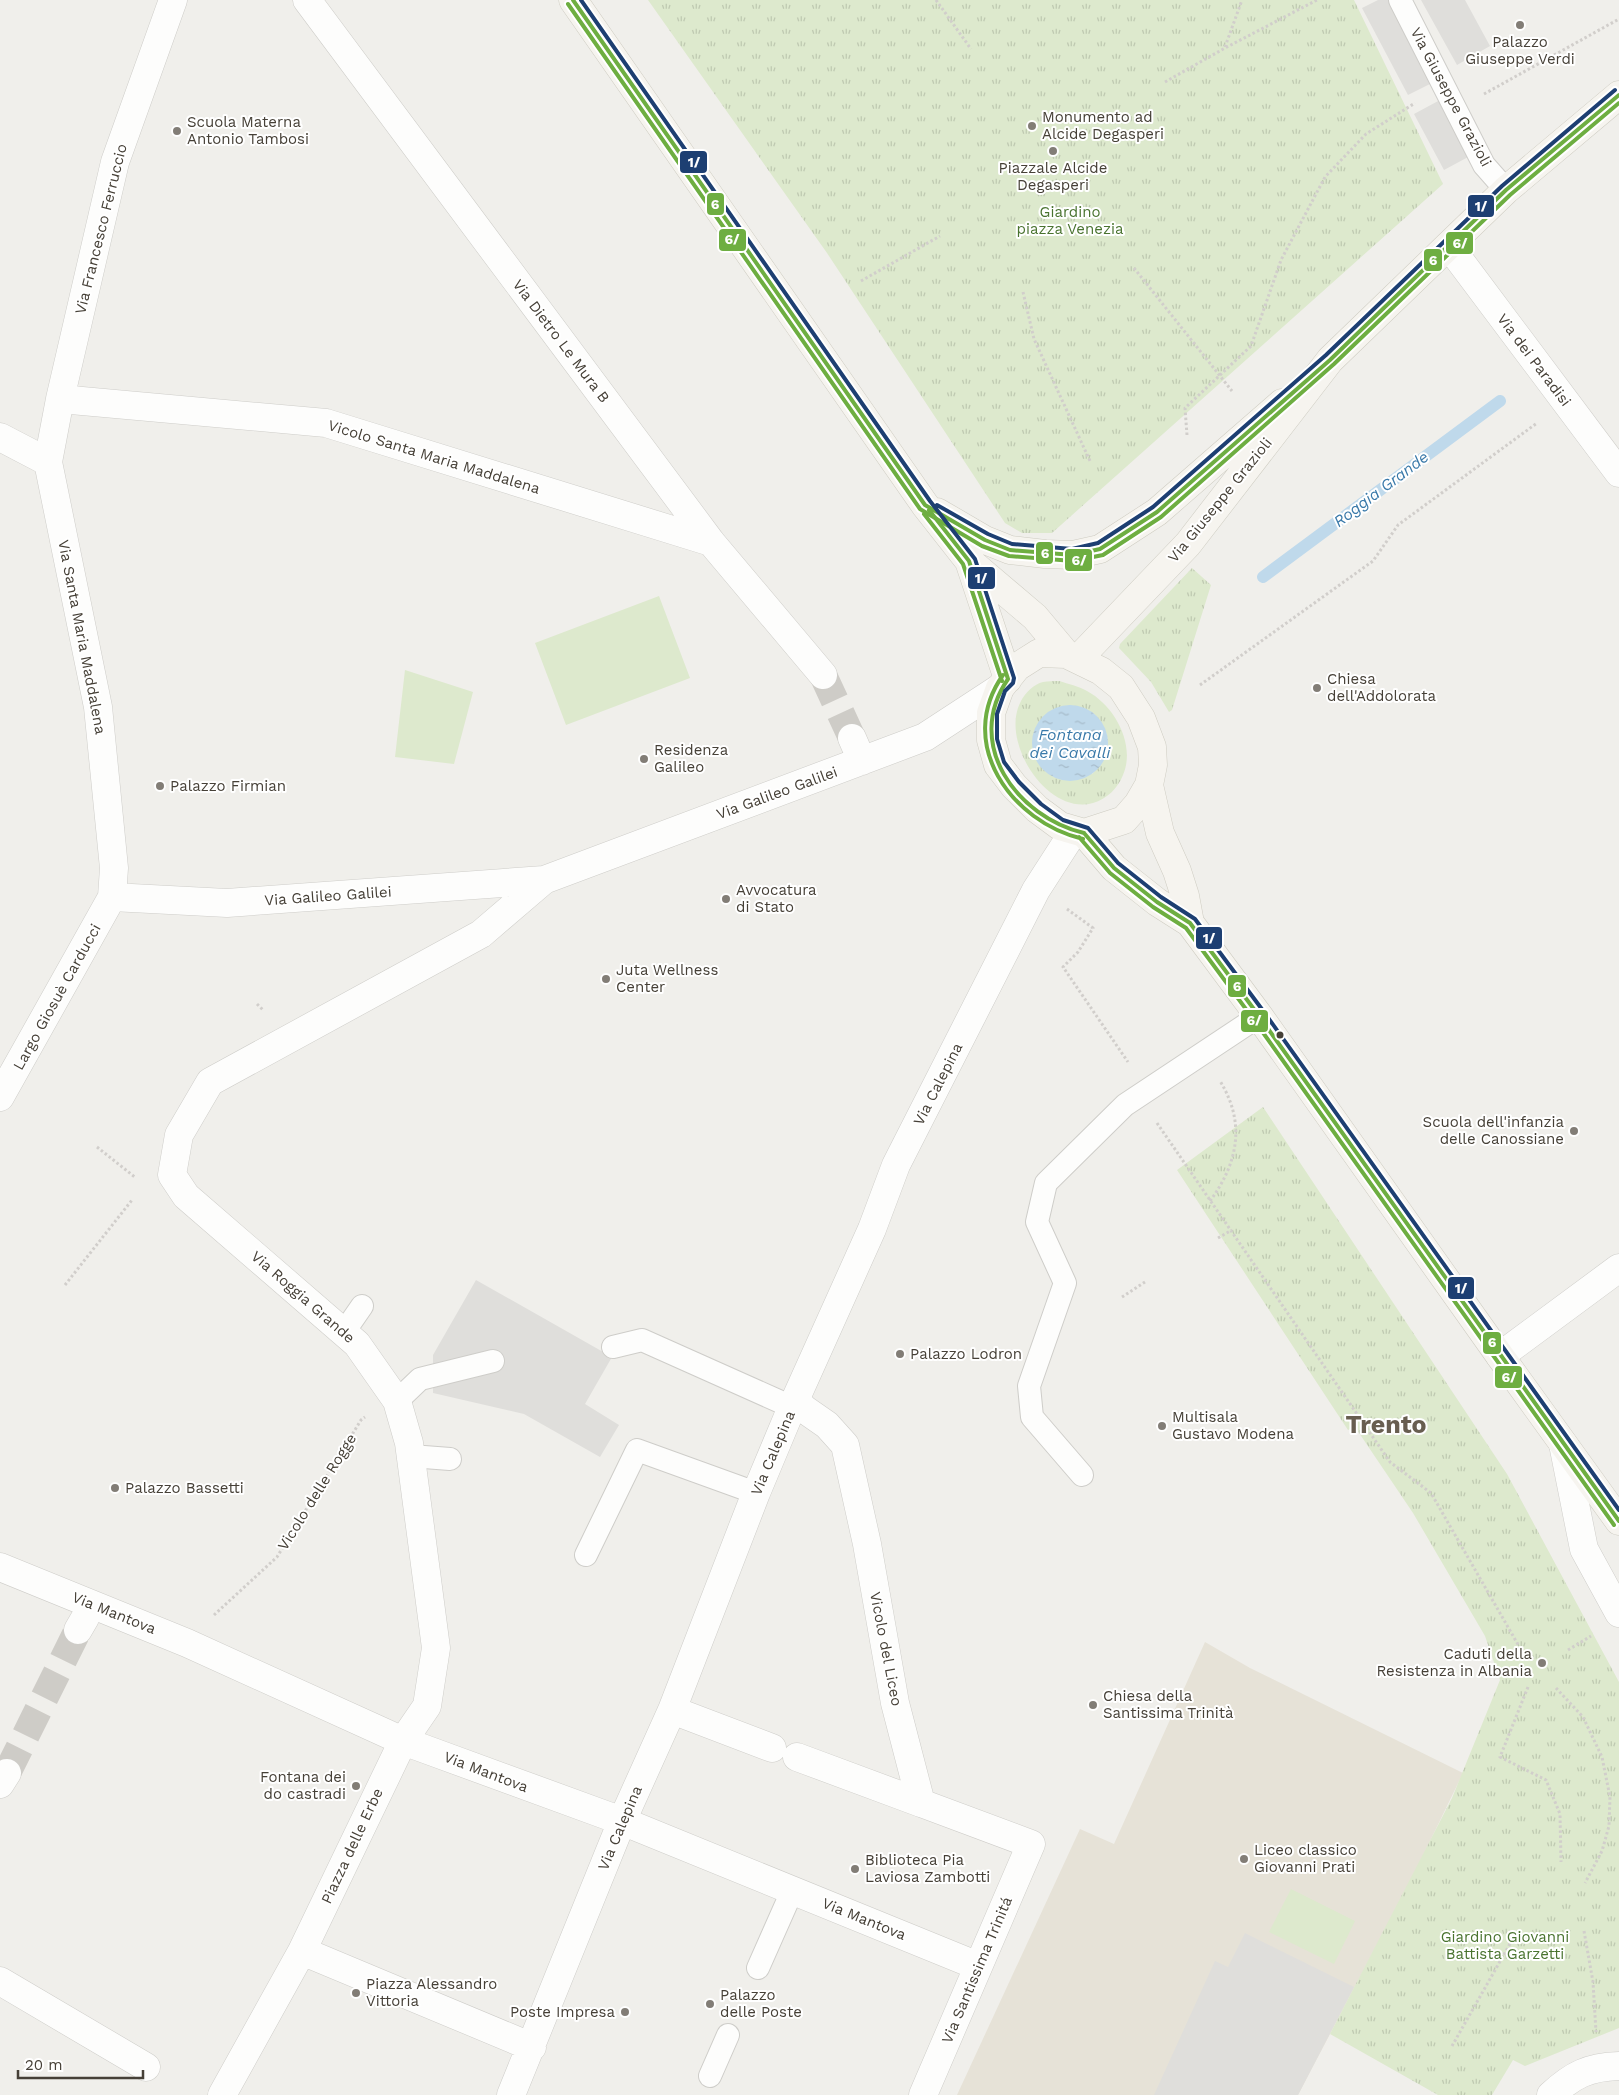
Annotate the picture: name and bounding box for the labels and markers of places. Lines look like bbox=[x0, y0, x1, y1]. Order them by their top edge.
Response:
marker: Palazzo Giuseppe Verdi bbox=[1514, 19, 1526, 31]
place label: Palazzo Giuseppe Verdi bbox=[1465, 33, 1575, 68]
place label: Monumento ad Alcide Degasperi bbox=[1042, 108, 1164, 143]
place label: Scuola Materna Antonio Tambosi bbox=[187, 113, 309, 148]
marker: Monumento ad Alcide Degasperi bbox=[1026, 120, 1038, 132]
marker: Scuola Materna Antonio Tambosi bbox=[171, 125, 183, 137]
marker: Piazzale Alcide Degasperi bbox=[1047, 145, 1059, 157]
place label: Piazzale Alcide Degasperi bbox=[999, 159, 1107, 194]
place label: Chiesa dell'Addolorata bbox=[1327, 670, 1436, 705]
marker: Chiesa dell'Addolorata bbox=[1311, 682, 1323, 694]
place label: Residenza Galileo bbox=[654, 741, 729, 776]
marker: Residenza Galileo bbox=[638, 753, 650, 765]
place label: Palazzo Firmian bbox=[170, 777, 286, 795]
marker: Palazzo Firmian bbox=[154, 780, 166, 792]
place label: Avvocatura di Stato bbox=[736, 881, 817, 916]
marker: Avvocatura di Stato bbox=[720, 893, 732, 905]
place label: Juta Wellness Center bbox=[616, 961, 718, 996]
marker: Juta Wellness Center bbox=[600, 973, 612, 985]
unlabelled marker bbox=[1275, 1030, 1285, 1040]
place label: Scuola dell'infanzia delle Canossiane bbox=[1423, 1113, 1565, 1148]
marker: Scuola dell'infanzia delle Canossiane bbox=[1568, 1125, 1580, 1137]
place label: Palazzo Lodron bbox=[910, 1345, 1022, 1363]
marker: Palazzo Lodron bbox=[894, 1348, 906, 1360]
place label: Multisala Gustavo Modena bbox=[1172, 1408, 1294, 1443]
marker: Multisala Gustavo Modena bbox=[1156, 1420, 1168, 1432]
place label: Palazzo Bassetti bbox=[125, 1479, 244, 1497]
marker: Palazzo Bassetti bbox=[109, 1482, 121, 1494]
place label: Caduti della Resistenza in Albania bbox=[1376, 1645, 1533, 1680]
marker: Caduti della Resistenza in Albania bbox=[1536, 1657, 1548, 1669]
place label: Chiesa della Santissima Trinità bbox=[1103, 1687, 1234, 1722]
marker: Chiesa della Santissima Trinità bbox=[1087, 1699, 1099, 1711]
place label: Fontana dei do castradi bbox=[260, 1768, 346, 1803]
marker: Fontana dei do castradi bbox=[350, 1780, 362, 1792]
place label: Liceo classico Giovanni Prati bbox=[1254, 1841, 1357, 1876]
place label: Biblioteca Pia Laviosa Zambotti bbox=[865, 1851, 990, 1886]
marker: Liceo classico Giovanni Prati bbox=[1238, 1853, 1250, 1865]
marker: Biblioteca Pia Laviosa Zambotti bbox=[849, 1863, 861, 1875]
place label: Piazza Alessandro Vittoria bbox=[366, 1975, 497, 2010]
place label: Palazzo delle Poste bbox=[720, 1986, 802, 2021]
marker: Piazza Alessandro Vittoria bbox=[350, 1987, 362, 1999]
marker: Palazzo delle Poste bbox=[704, 1998, 716, 2010]
place label: Poste Impresa bbox=[510, 2003, 615, 2021]
marker: Poste Impresa bbox=[619, 2006, 631, 2018]

